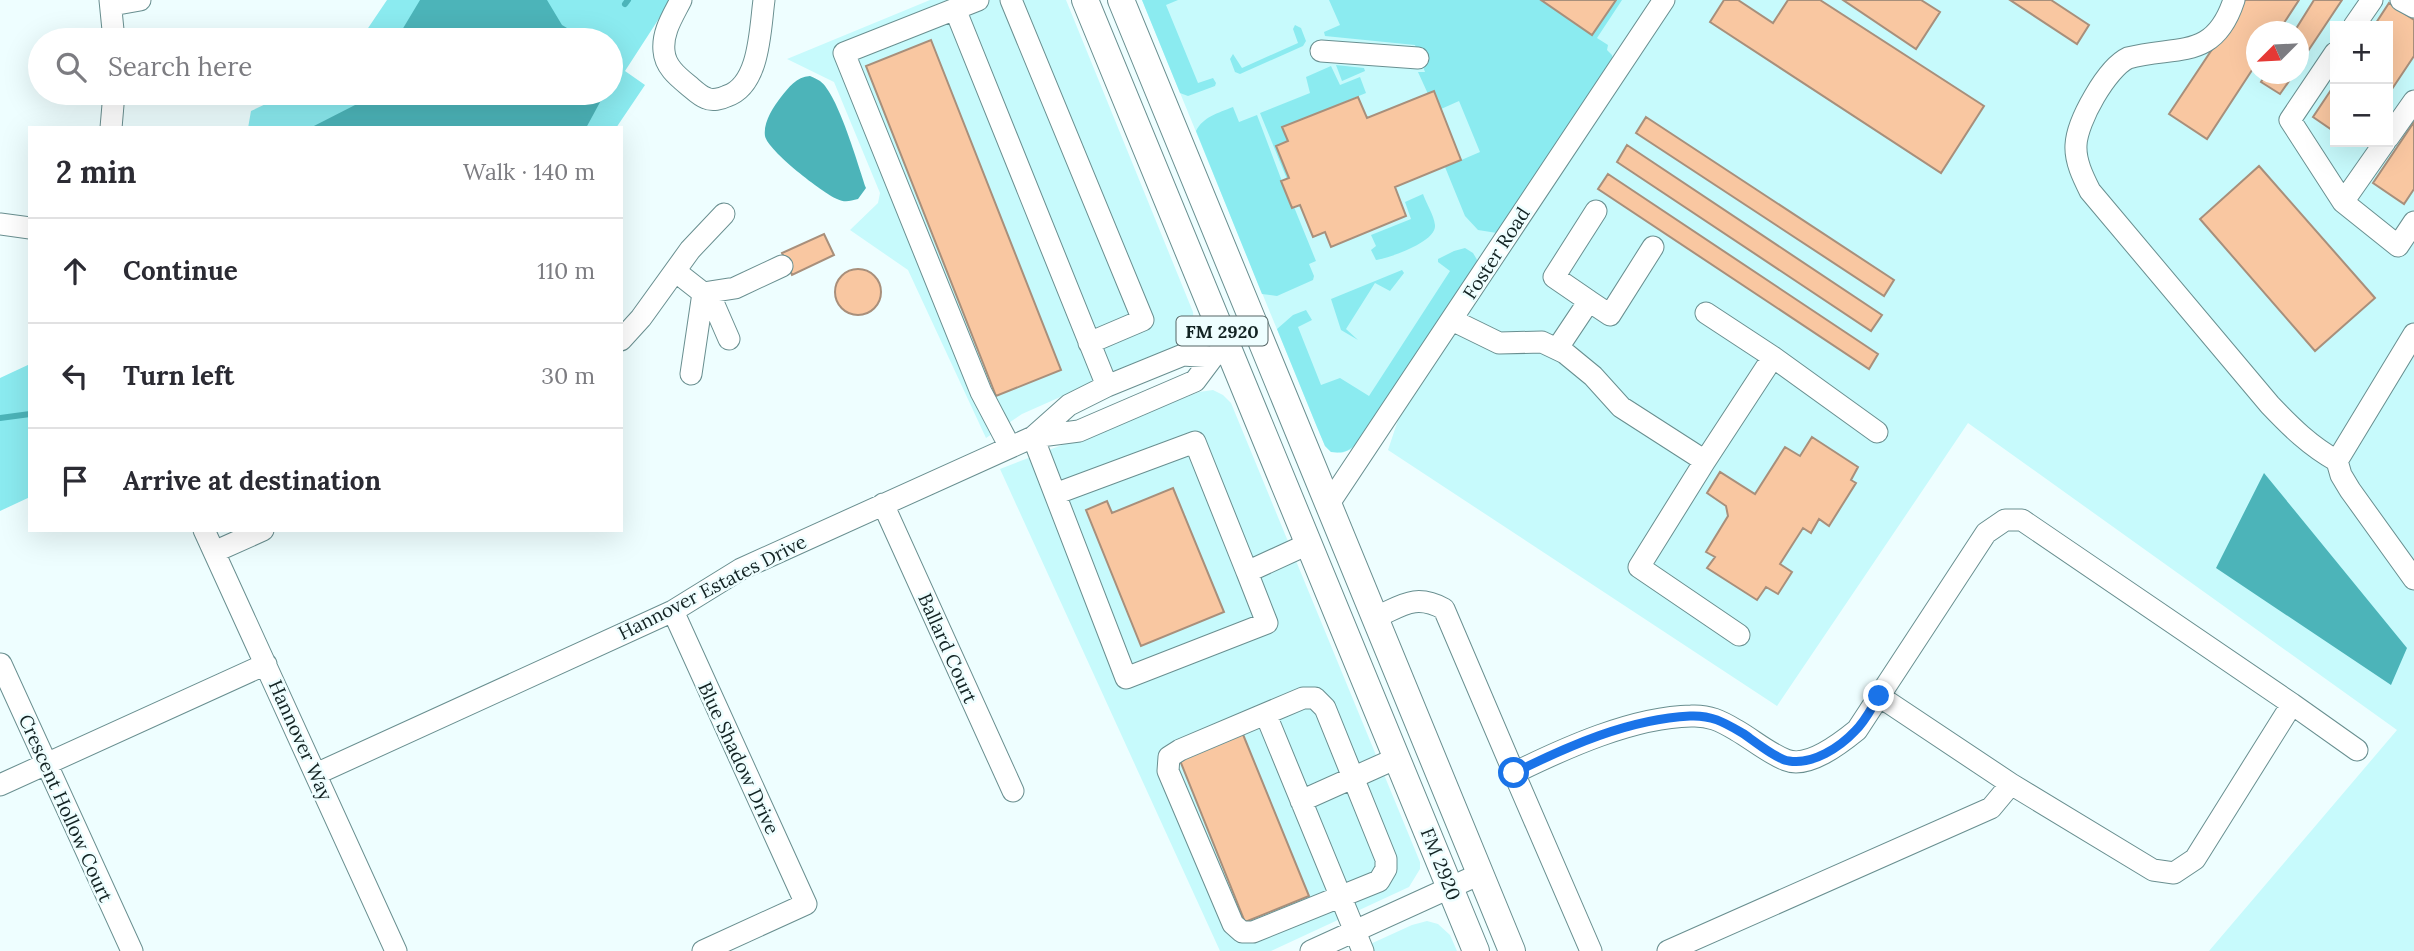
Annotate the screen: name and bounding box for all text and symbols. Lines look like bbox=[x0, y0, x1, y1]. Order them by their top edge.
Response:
north arrow bbox=[2246, 21, 2309, 84]
map controls bbox=[2330, 21, 2393, 147]
button: + bbox=[2330, 21, 2393, 84]
search box bbox=[28, 28, 623, 105]
icon: search bbox=[52, 48, 90, 86]
text: Search here bbox=[108, 50, 252, 83]
button: − bbox=[2330, 84, 2393, 147]
text: 2 min bbox=[56, 153, 136, 191]
text: Walk · 140 m bbox=[463, 157, 595, 186]
street label: Foster Road bbox=[1457, 202, 1535, 304]
icon: ahead bbox=[56, 252, 94, 290]
text: Continue bbox=[123, 254, 238, 287]
text: 110 m bbox=[537, 256, 595, 285]
road number: FM 2920 bbox=[1176, 316, 1268, 346]
icon: left bbox=[56, 357, 94, 395]
text: Turn left bbox=[123, 359, 234, 392]
text: 30 m bbox=[541, 361, 595, 390]
icon: arrive bbox=[56, 462, 94, 500]
text: Arrive at destination bbox=[123, 464, 381, 497]
street label: Hannover Estates Drive bbox=[614, 529, 810, 645]
street label: Ballard Court bbox=[913, 589, 983, 707]
street label: Hannover Way bbox=[264, 676, 338, 804]
street label: Blue Shadow Drive bbox=[693, 678, 785, 838]
route end bbox=[1863, 680, 1894, 711]
street label: Crescent Hollow Court bbox=[14, 710, 118, 906]
route start bbox=[1498, 757, 1529, 788]
street label: FM 2920 bbox=[1416, 824, 1466, 904]

